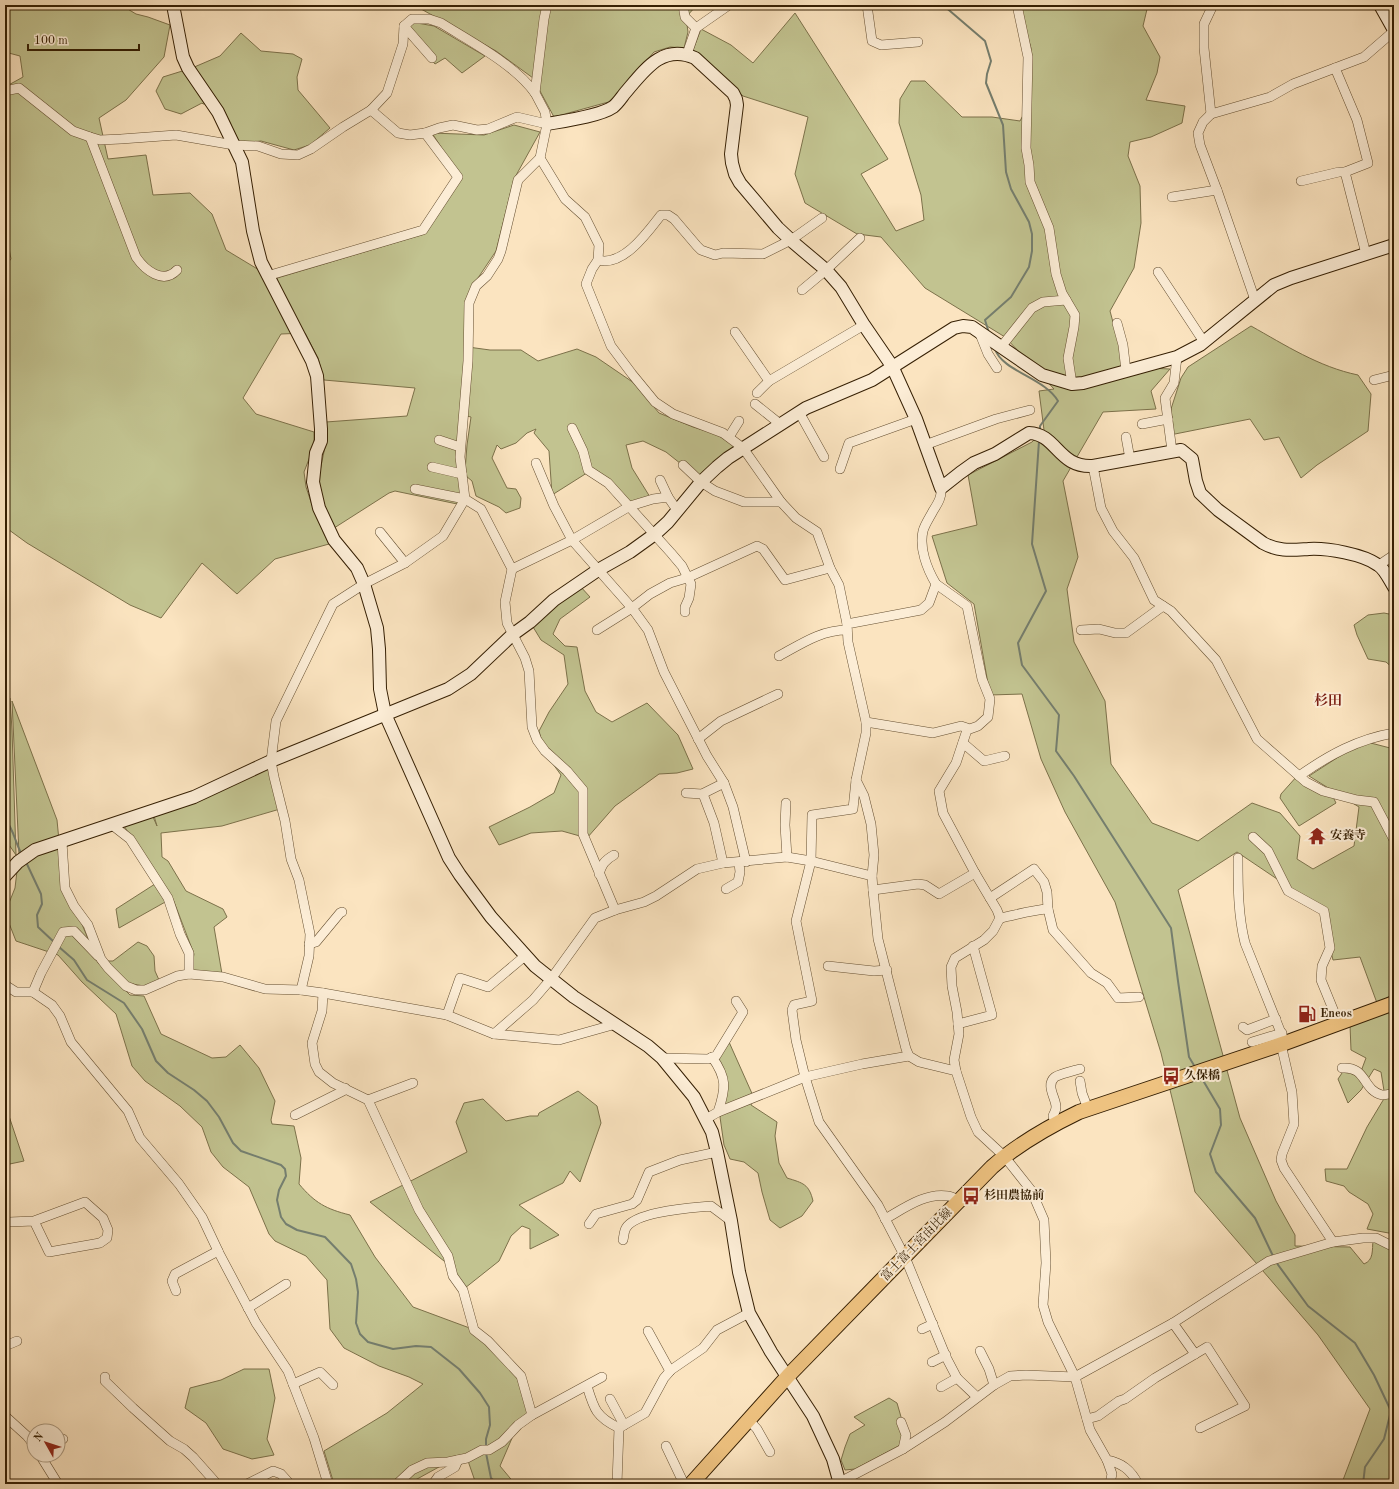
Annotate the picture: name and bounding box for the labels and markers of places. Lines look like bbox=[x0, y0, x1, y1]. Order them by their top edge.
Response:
temple icon: 安養寺 bbox=[1307, 826, 1327, 846]
place label: 安養寺 bbox=[1330, 828, 1366, 842]
fuel station icon: Eneos bbox=[1297, 1004, 1317, 1024]
place label: Eneos bbox=[1320, 1008, 1352, 1020]
bus stop icon: 久保橋 bbox=[1161, 1066, 1181, 1086]
place label: 久保橋 bbox=[1184, 1068, 1220, 1082]
bus stop icon: 杉田農協前 bbox=[961, 1186, 981, 1206]
place label: 杉田農協前 bbox=[984, 1188, 1044, 1202]

